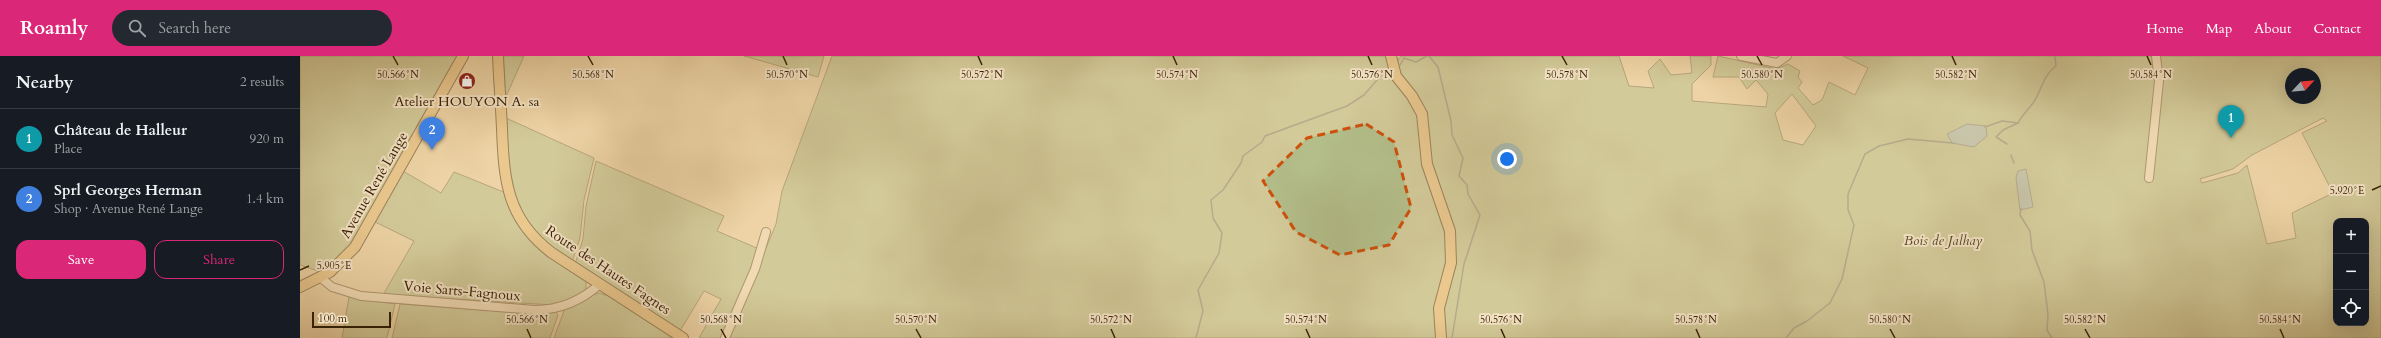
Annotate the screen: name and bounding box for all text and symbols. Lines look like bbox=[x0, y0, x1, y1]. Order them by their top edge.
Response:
search box bbox=[112, 10, 392, 46]
text: Roamly bbox=[20, 15, 88, 41]
icon: search bbox=[126, 17, 148, 39]
text: Search here bbox=[158, 18, 231, 38]
text: Home bbox=[2146, 19, 2184, 38]
text: Map bbox=[2206, 19, 2232, 38]
text: About bbox=[2254, 19, 2291, 38]
text: Contact bbox=[2313, 19, 2361, 38]
text: 50.566°N bbox=[377, 68, 419, 82]
text: 50.568°N bbox=[572, 68, 614, 82]
text: 50.570°N bbox=[766, 68, 808, 82]
text: 50.572°N bbox=[961, 68, 1003, 82]
text: 50.574°N bbox=[1156, 68, 1198, 82]
text: 50.576°N bbox=[1351, 68, 1393, 82]
text: 50.578°N bbox=[1546, 68, 1588, 82]
text: 50.580°N bbox=[1741, 68, 1783, 82]
text: 50.582°N bbox=[1935, 68, 1977, 82]
text: 50.584°N bbox=[2130, 68, 2172, 82]
north arrow bbox=[2285, 68, 2321, 104]
text: Nearby bbox=[16, 71, 73, 94]
shop icon: Atelier HOUYON A. sa bbox=[457, 71, 477, 91]
text: 2 results bbox=[240, 73, 284, 91]
place label: Atelier HOUYON A. sa bbox=[395, 92, 539, 111]
pin: 1 bbox=[2218, 105, 2244, 138]
pin: 2 bbox=[419, 117, 445, 150]
text: Château de Halleur bbox=[54, 120, 187, 140]
street label: Avenue René Lange bbox=[336, 128, 412, 242]
text: 1 bbox=[26, 130, 32, 148]
text: 920 m bbox=[250, 130, 284, 148]
text: Place bbox=[54, 140, 82, 158]
your location bbox=[1497, 149, 1517, 169]
text: Sprl Georges Herman bbox=[54, 180, 202, 200]
text: 5.920°E bbox=[2330, 184, 2364, 198]
text: 2 bbox=[26, 190, 32, 208]
text: 1.4 km bbox=[246, 190, 284, 208]
text: Shop · Avenue René Lange bbox=[54, 200, 203, 218]
map controls bbox=[2333, 218, 2369, 326]
button: + bbox=[2333, 218, 2369, 254]
street label: Route des Hautes Fagnes bbox=[542, 221, 675, 319]
park label: Bois de Jalhay bbox=[1904, 231, 1982, 250]
button: Save bbox=[16, 240, 146, 279]
button: Share bbox=[154, 240, 284, 279]
button: − bbox=[2333, 254, 2369, 290]
text: 5.905°E bbox=[317, 259, 351, 273]
street label: Voie Sarts-Fagnoux bbox=[403, 276, 521, 306]
button: locate bbox=[2333, 290, 2369, 326]
scale bar bbox=[312, 310, 391, 329]
text: 100 m bbox=[318, 311, 347, 326]
text: 50.566°N bbox=[506, 313, 548, 327]
text: 50.568°N bbox=[700, 313, 742, 327]
text: 50.570°N bbox=[895, 313, 937, 327]
text: 50.572°N bbox=[1090, 313, 1132, 327]
text: 50.574°N bbox=[1285, 313, 1327, 327]
text: 50.576°N bbox=[1480, 313, 1522, 327]
text: 50.578°N bbox=[1675, 313, 1717, 327]
text: 50.580°N bbox=[1869, 313, 1911, 327]
text: 50.582°N bbox=[2064, 313, 2106, 327]
text: 50.584°N bbox=[2259, 313, 2301, 327]

